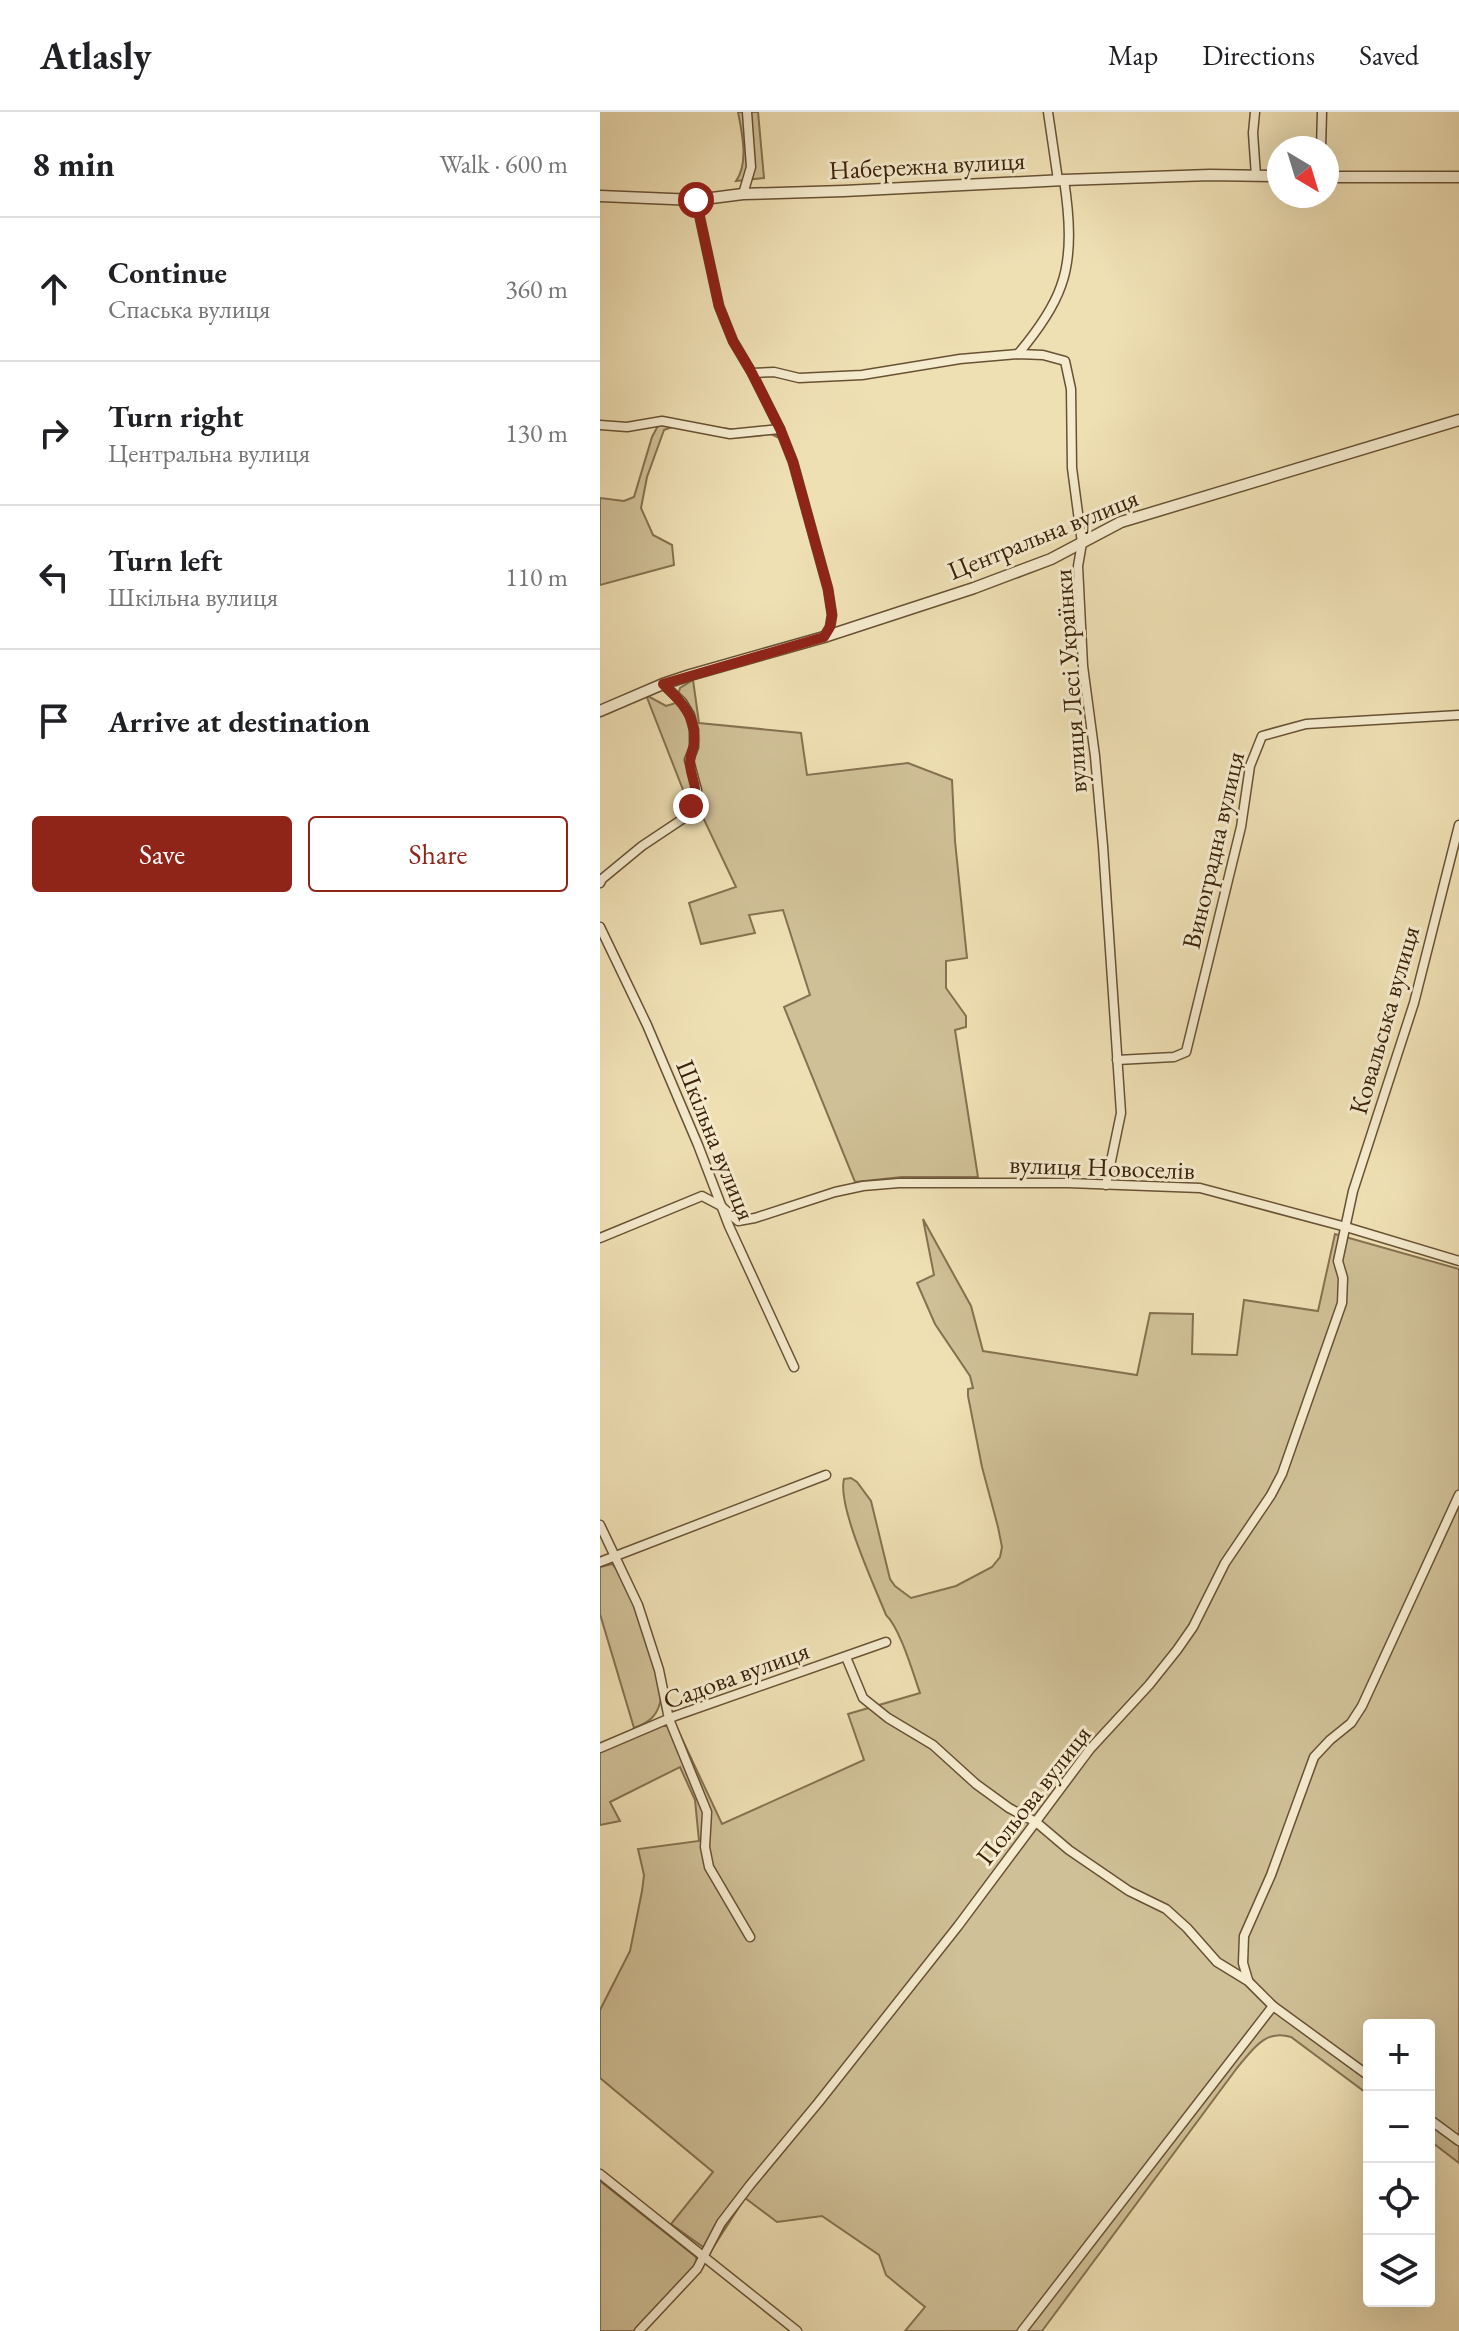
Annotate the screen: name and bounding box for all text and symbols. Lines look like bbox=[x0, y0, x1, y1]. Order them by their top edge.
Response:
text: Atlasly bbox=[40, 31, 151, 80]
text: Map bbox=[1108, 37, 1158, 73]
text: Directions bbox=[1202, 37, 1315, 73]
text: Saved bbox=[1359, 37, 1419, 73]
north arrow bbox=[1267, 136, 1339, 208]
text: 8 min bbox=[32, 142, 115, 186]
street label: Набережна вулиця bbox=[828, 143, 1026, 187]
text: Walk · 600 m bbox=[440, 147, 568, 181]
route start bbox=[678, 182, 714, 218]
text: Continue bbox=[108, 253, 227, 292]
icon: ahead bbox=[32, 267, 76, 311]
text: 360 m bbox=[505, 272, 568, 306]
text: Спаська вулиця bbox=[108, 292, 270, 326]
text: Turn right bbox=[108, 397, 244, 436]
icon: right bbox=[32, 411, 76, 455]
text: 130 m bbox=[505, 416, 568, 450]
text: Центральна вулиця bbox=[108, 436, 310, 470]
street label: Центральна вулиця bbox=[943, 480, 1143, 588]
text: Turn left bbox=[108, 541, 222, 580]
icon: left bbox=[32, 555, 76, 599]
text: 110 m bbox=[505, 560, 568, 594]
street label: вулиця Лесі Українки bbox=[1045, 568, 1095, 794]
text: Шкільна вулиця bbox=[108, 580, 278, 614]
icon: arrive bbox=[32, 699, 76, 743]
text: Arrive at destination bbox=[108, 702, 370, 741]
street label: Виноградна вулиця bbox=[1174, 748, 1252, 952]
route end bbox=[673, 788, 709, 824]
button: Save bbox=[32, 816, 292, 892]
button: Share bbox=[308, 816, 568, 892]
street label: Ковальська вулиця bbox=[1341, 922, 1427, 1118]
street label: Шкільна вулиця bbox=[668, 1055, 764, 1225]
street label: вулиця Новоселів bbox=[1009, 1147, 1195, 1187]
street label: Садова вулиця bbox=[658, 1633, 814, 1717]
street label: Польова вулиця bbox=[968, 1718, 1098, 1872]
map controls bbox=[1363, 2019, 1435, 2307]
button: + bbox=[1363, 2019, 1435, 2091]
button: − bbox=[1363, 2091, 1435, 2163]
button: locate bbox=[1363, 2163, 1435, 2235]
button: layers bbox=[1363, 2235, 1435, 2307]

